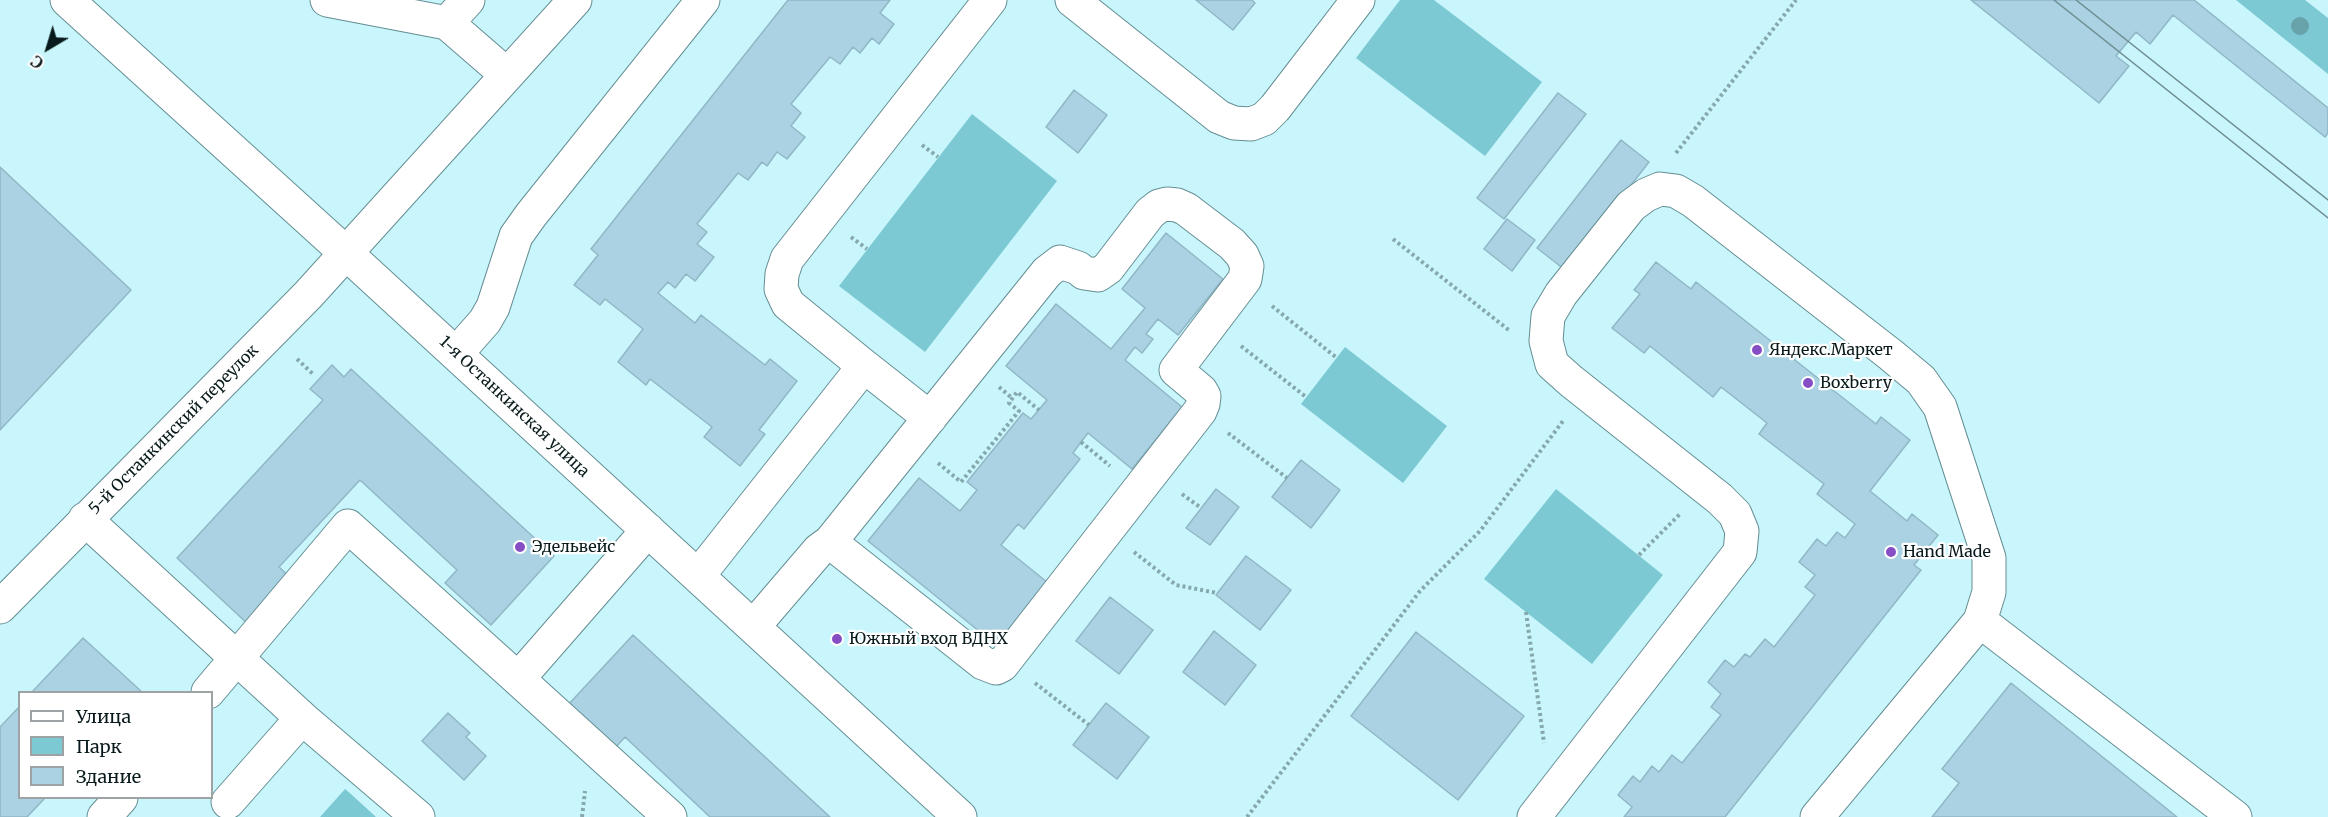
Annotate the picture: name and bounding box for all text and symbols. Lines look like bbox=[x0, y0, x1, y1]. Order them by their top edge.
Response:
north arrow bbox=[18, 18, 78, 78]
text: С bbox=[27, 51, 47, 73]
street label: 1-я Останкинская улица bbox=[435, 333, 593, 481]
place label: Яндекс.Маркет bbox=[1769, 340, 1893, 360]
street label: 5-й Останкинский переулок bbox=[85, 341, 263, 519]
marker: Яндекс.Маркет bbox=[1750, 343, 1764, 357]
place label: Boxberry bbox=[1820, 373, 1892, 393]
marker: Boxberry bbox=[1801, 376, 1815, 390]
place label: Эдельвейс bbox=[532, 537, 615, 557]
marker: Эдельвейс bbox=[513, 540, 527, 554]
place label: Hand Made bbox=[1903, 542, 1991, 562]
marker: Hand Made bbox=[1884, 545, 1898, 559]
place label: Южный вход ВДНХ bbox=[849, 629, 1008, 649]
marker: Южный вход ВДНХ bbox=[830, 632, 844, 646]
legend bbox=[18, 691, 213, 799]
text: Улица bbox=[76, 705, 131, 728]
text: Парк bbox=[76, 735, 122, 758]
text: Здание bbox=[76, 765, 141, 788]

